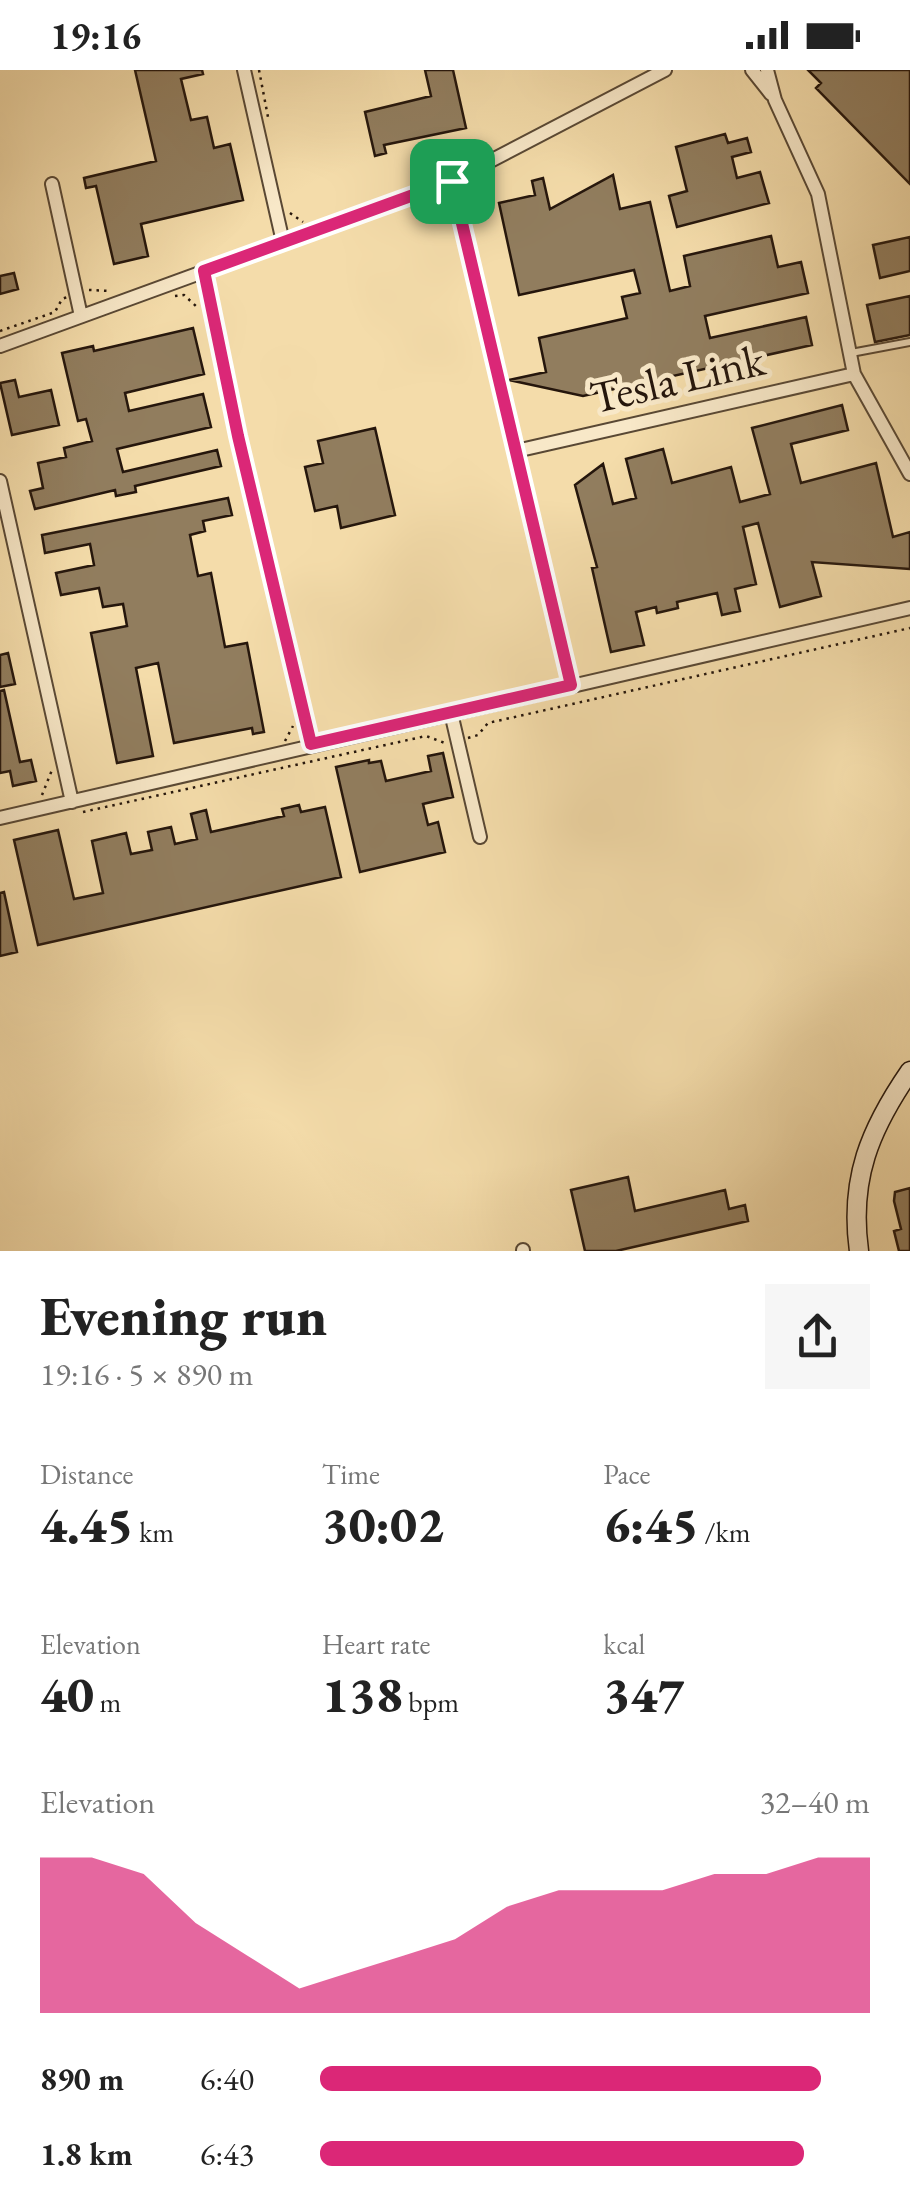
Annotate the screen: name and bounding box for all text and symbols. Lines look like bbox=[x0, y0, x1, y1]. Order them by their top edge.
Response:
text: 19:16 bbox=[50, 11, 141, 60]
pin bbox=[410, 139, 495, 224]
icon: arrive bbox=[425, 154, 480, 209]
street label: Tesla Link bbox=[584, 330, 771, 426]
text: Evening run bbox=[40, 1280, 327, 1351]
button: share bbox=[765, 1284, 870, 1389]
text: 19:16 · 5 × 890 m bbox=[40, 1353, 253, 1395]
text: Distance bbox=[40, 1456, 134, 1492]
text: Time bbox=[322, 1456, 380, 1492]
text: Pace bbox=[603, 1456, 650, 1492]
text: 4.45 bbox=[40, 1492, 134, 1557]
text: 30:02 bbox=[322, 1492, 444, 1557]
text: 6:45 bbox=[603, 1492, 699, 1557]
text: km bbox=[134, 1514, 174, 1550]
text: /km bbox=[699, 1514, 750, 1550]
text: Elevation bbox=[40, 1626, 141, 1662]
text: Heart rate bbox=[322, 1626, 430, 1662]
text: kcal bbox=[603, 1626, 645, 1662]
text: 40 bbox=[40, 1662, 94, 1727]
text: 138 bbox=[322, 1662, 403, 1727]
text: 347 bbox=[603, 1662, 684, 1727]
text: m bbox=[94, 1684, 121, 1720]
text: bpm bbox=[403, 1684, 459, 1720]
text: Elevation bbox=[40, 1781, 155, 1823]
text: 32–40 m bbox=[760, 1781, 870, 1823]
text: 890 m bbox=[40, 2058, 124, 2100]
text: 6:40 bbox=[200, 2058, 254, 2100]
text: 1.8 km bbox=[40, 2133, 133, 2175]
text: 6:43 bbox=[200, 2133, 254, 2175]

